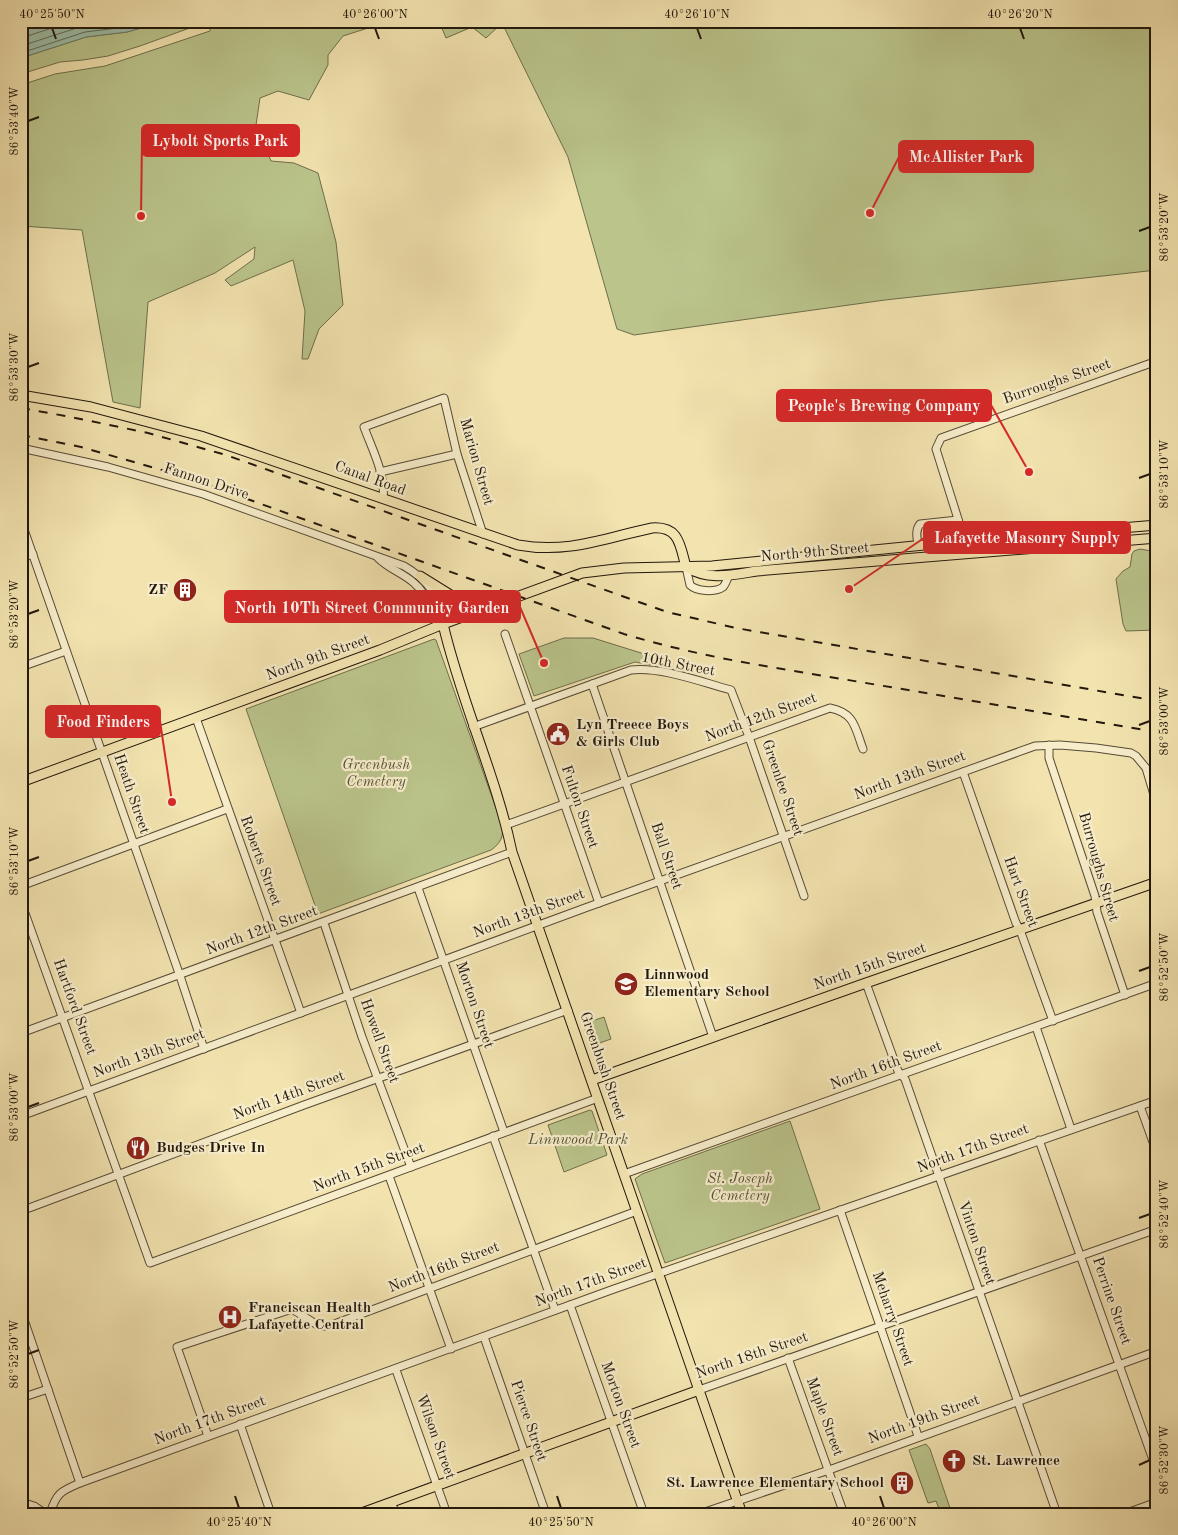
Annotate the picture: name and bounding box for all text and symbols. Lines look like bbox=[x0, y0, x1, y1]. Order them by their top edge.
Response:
text: 40°25'50"N bbox=[19, 8, 85, 21]
text: 40°26'00"N bbox=[342, 9, 408, 21]
text: 40°26'10"N bbox=[664, 9, 730, 21]
text: 40°26'20"N bbox=[987, 9, 1053, 21]
text: 86°53'40"W bbox=[8, 86, 21, 156]
callout: Lybolt Sports Park bbox=[142, 125, 299, 156]
text: Lybolt Sports Park bbox=[152, 134, 288, 150]
callout: McAllister Park bbox=[899, 141, 1033, 172]
text: McAllister Park bbox=[909, 150, 1023, 166]
text: 86°53'20"W bbox=[1158, 192, 1171, 262]
text: 86°53'30"W bbox=[8, 332, 21, 402]
street label: Burroughs Street bbox=[1001, 357, 1113, 407]
callout: People's Brewing Company bbox=[777, 390, 991, 421]
text: People's Brewing Company bbox=[787, 399, 981, 415]
street label: Marion Street bbox=[456, 417, 496, 507]
text: 86°53'10"W bbox=[1158, 439, 1171, 509]
street label: Canal Road bbox=[332, 459, 408, 499]
street label: Fannon Drive bbox=[162, 461, 251, 503]
callout: Lafayette Masonry Supply bbox=[924, 522, 1130, 553]
text: Lafayette Masonry Supply bbox=[934, 531, 1120, 547]
street label: North 9th Street bbox=[760, 541, 870, 565]
building icon: ZF bbox=[172, 577, 198, 603]
text: 86°53'20"W bbox=[8, 579, 21, 649]
place label: ZF bbox=[148, 583, 168, 598]
callout: North 10Th Street Community Garden bbox=[225, 591, 520, 622]
text: North 10Th Street Community Garden bbox=[234, 601, 510, 617]
street label: North 9th Street bbox=[264, 632, 372, 684]
street label: 10th Street bbox=[640, 651, 716, 679]
text: 86°53'00"W bbox=[1158, 686, 1171, 756]
street label: North 12th Street bbox=[703, 691, 819, 745]
callout: Food Finders bbox=[46, 706, 160, 737]
text: Food Finders bbox=[56, 715, 150, 731]
place label: Lyn Treece Boys & Girls Club bbox=[576, 718, 689, 750]
public building icon: Lyn Treece Boys & Girls Club bbox=[545, 721, 571, 747]
street label: Greenlee Street bbox=[759, 738, 805, 838]
street label: North 13th Street bbox=[852, 749, 968, 803]
street label: Heath Street bbox=[110, 752, 152, 836]
park label: Greenbush Cemetery bbox=[342, 758, 410, 790]
street label: Fulton Street bbox=[558, 763, 600, 851]
street label: Burroughs Street bbox=[1075, 811, 1121, 923]
street label: Roberts Street bbox=[237, 814, 283, 908]
street label: Ball Street bbox=[648, 821, 684, 891]
text: 86°53'10"W bbox=[8, 826, 21, 896]
street label: Hart Street bbox=[1000, 854, 1040, 930]
street label: North 13th Street bbox=[471, 887, 587, 941]
street label: North 12th Street bbox=[204, 904, 320, 958]
text: 86°52'50"W bbox=[1158, 932, 1171, 1002]
street label: North 15th Street bbox=[812, 941, 928, 993]
street label: Hartford Street bbox=[50, 957, 98, 1057]
street label: Morton Street bbox=[452, 960, 496, 1050]
place label: Linnwood Elementary School bbox=[644, 968, 770, 1000]
school or university icon: Linnwood Elementary School bbox=[613, 971, 639, 997]
street label: Howell Street bbox=[357, 997, 401, 1085]
street label: Greenbush Street bbox=[576, 1010, 628, 1122]
street label: North 13th Street bbox=[91, 1027, 207, 1081]
street label: North 16th Street bbox=[828, 1039, 944, 1093]
street label: North 14th Street bbox=[231, 1069, 347, 1123]
text: 86°53'00"W bbox=[8, 1072, 21, 1142]
street label: North 17th Street bbox=[915, 1122, 1031, 1176]
park label: Linnwood Park bbox=[527, 1133, 628, 1148]
restaurant icon: Budges Drive In bbox=[125, 1135, 151, 1161]
place label: Budges Drive In bbox=[156, 1141, 265, 1156]
street label: North 15th Street bbox=[311, 1141, 427, 1195]
park label: St. Joseph Cemetery bbox=[707, 1172, 773, 1204]
text: 86°52'40"W bbox=[1158, 1179, 1171, 1249]
street label: Vinton Street bbox=[955, 1199, 997, 1287]
street label: North 16th Street bbox=[386, 1240, 502, 1296]
street label: Perrine Street bbox=[1089, 1255, 1133, 1347]
street label: North 17th Street bbox=[533, 1256, 649, 1310]
street label: Meharry Street bbox=[869, 1270, 915, 1368]
place label: Franciscan Health Lafayette Central bbox=[248, 1301, 371, 1333]
hospital icon: Franciscan Health Lafayette Central bbox=[217, 1304, 243, 1330]
text: 86°52'50"W bbox=[8, 1319, 21, 1389]
street label: North 18th Street bbox=[694, 1330, 810, 1382]
street label: Morton Street bbox=[597, 1360, 643, 1450]
street label: Maple Street bbox=[803, 1376, 845, 1458]
street label: Pierce Street bbox=[507, 1379, 549, 1463]
street label: Wilson Street bbox=[413, 1392, 457, 1482]
street label: North 19th Street bbox=[866, 1393, 982, 1447]
street label: North 17th Street bbox=[152, 1394, 268, 1448]
text: 86°52'30"W bbox=[1158, 1425, 1171, 1495]
church icon: St. Lawrence bbox=[941, 1448, 967, 1474]
place label: St. Lawrence bbox=[972, 1454, 1060, 1469]
building icon: St. Lawrence Elementary School bbox=[889, 1470, 915, 1496]
place label: St. Lawrence Elementary School bbox=[666, 1476, 884, 1491]
text: 40°25'40"N bbox=[206, 1516, 272, 1529]
text: 40°25'50"N bbox=[528, 1516, 594, 1529]
text: 40°26'00"N bbox=[851, 1517, 917, 1529]

